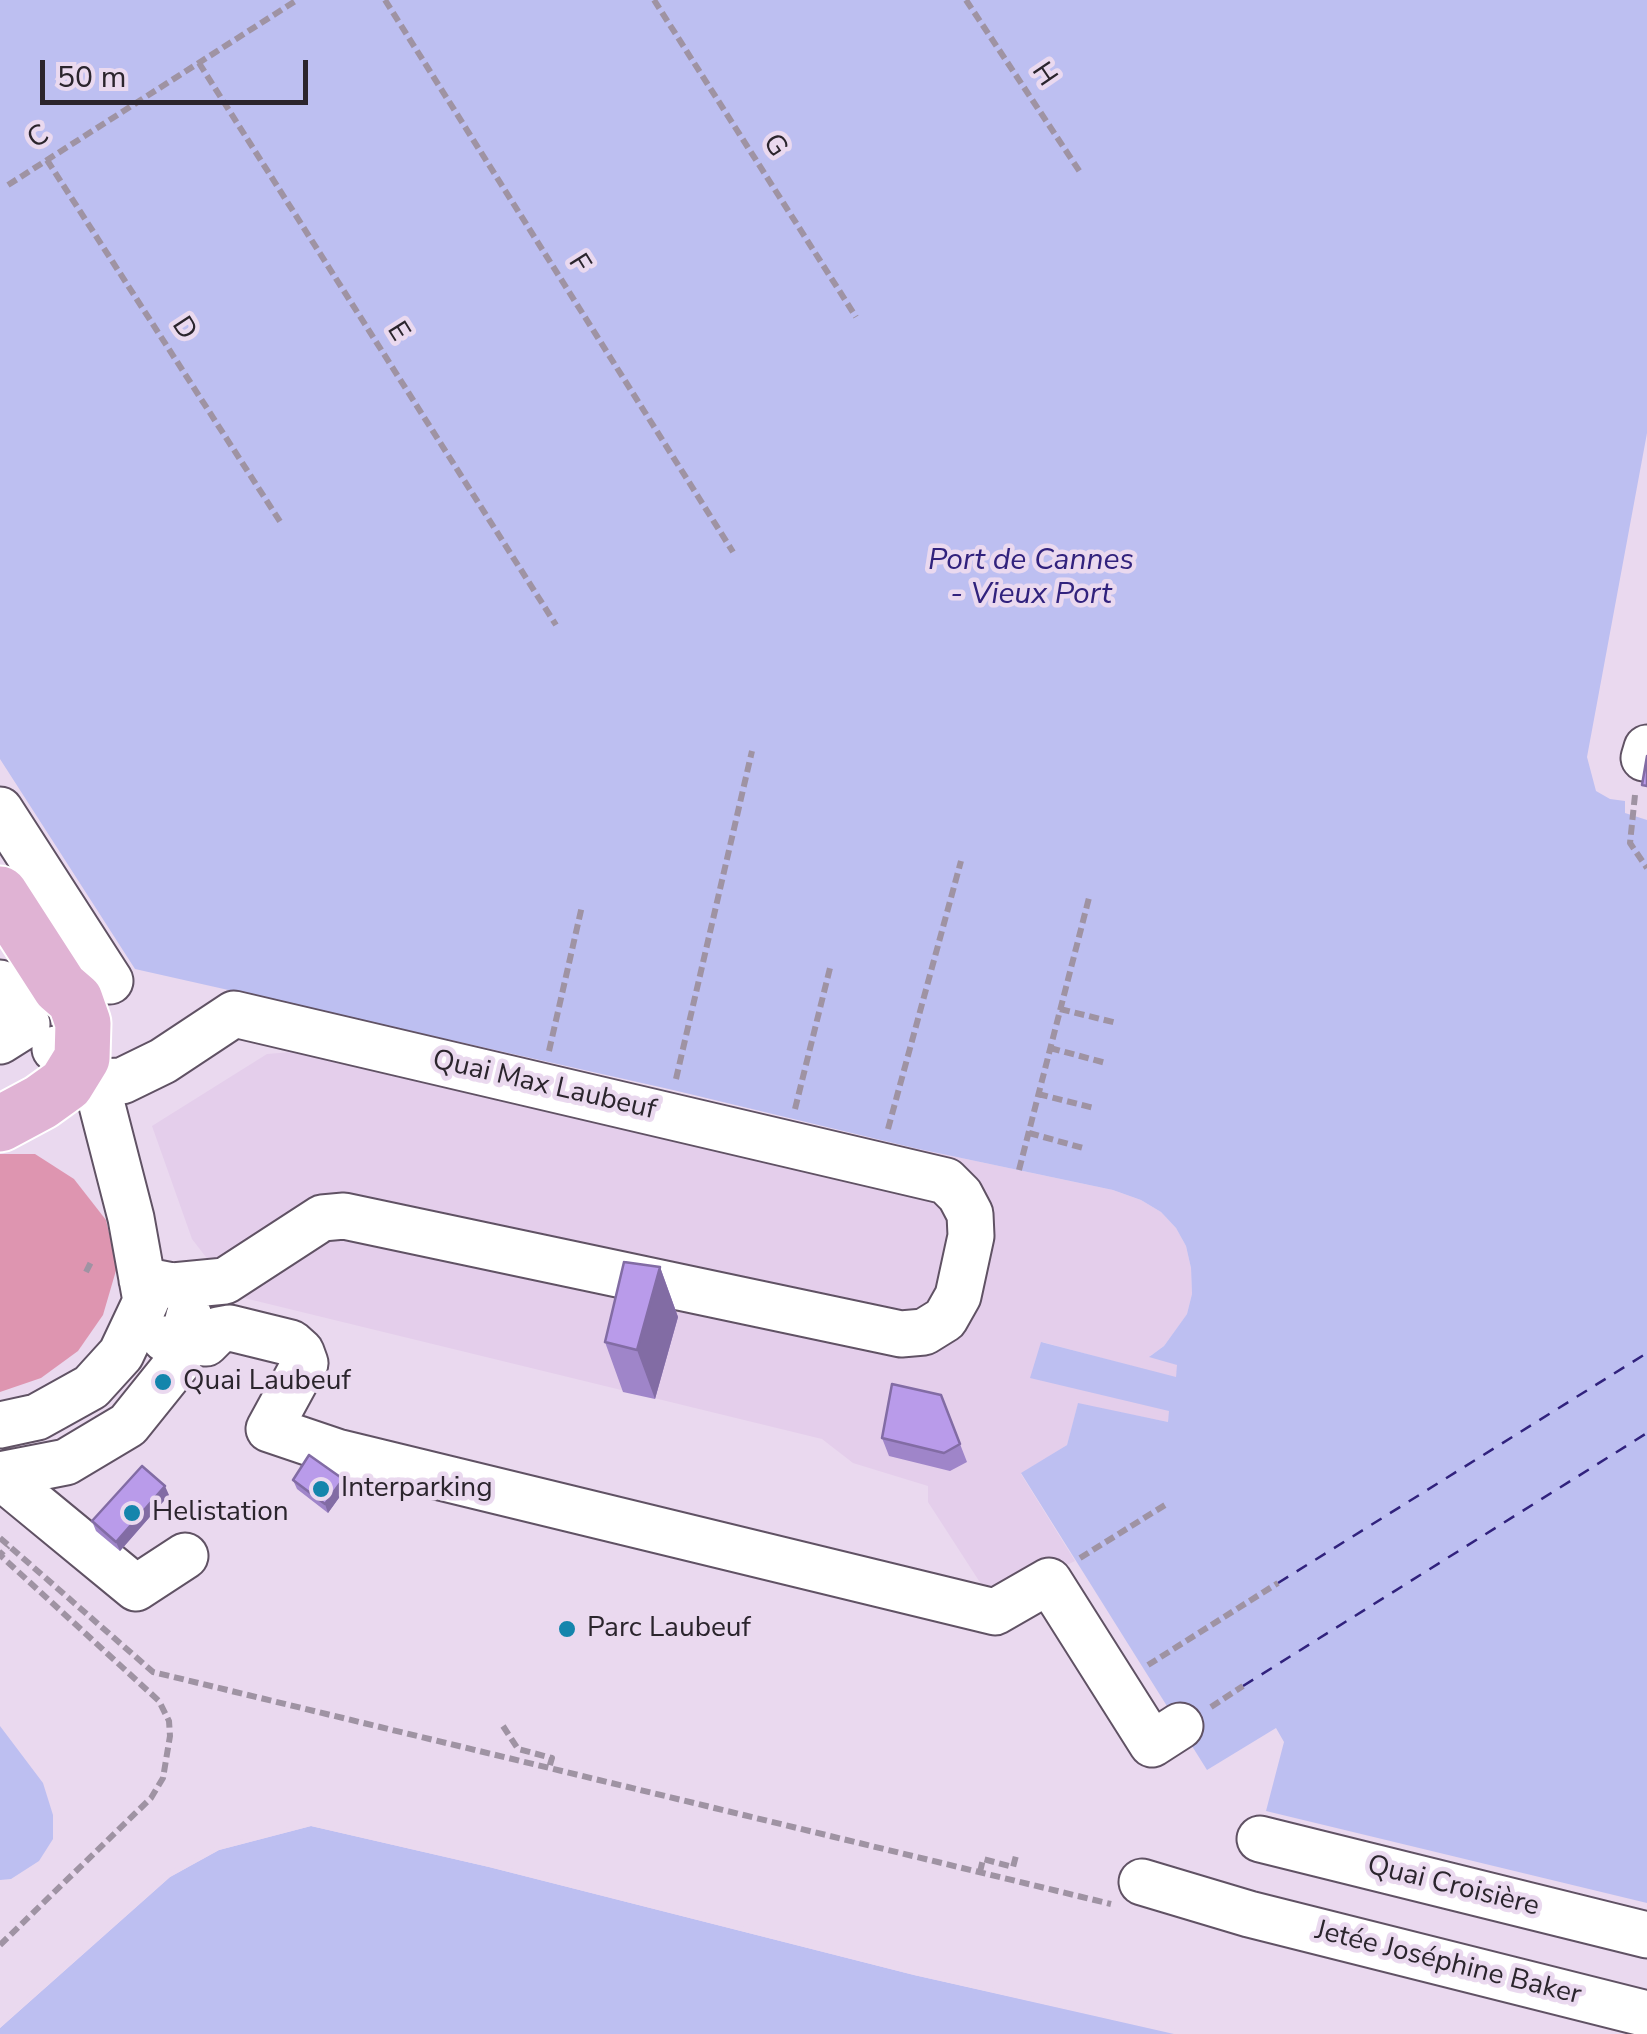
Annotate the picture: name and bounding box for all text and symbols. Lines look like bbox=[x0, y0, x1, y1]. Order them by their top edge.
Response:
scale bar bbox=[45, 40, 312, 102]
text: 50 m bbox=[57, 57, 126, 98]
street label: H bbox=[1023, 57, 1063, 93]
street label: C bbox=[22, 119, 56, 157]
street label: G bbox=[754, 128, 794, 164]
street label: F bbox=[560, 249, 596, 279]
street label: D bbox=[163, 311, 203, 347]
street label: E bbox=[378, 316, 416, 348]
water label: Port de Cannes - Vieux Port bbox=[928, 544, 1134, 614]
street label: Quai Max Laubeuf bbox=[429, 1044, 659, 1128]
place label: Quai Laubeuf bbox=[183, 1365, 351, 1399]
marker: Quai Laubeuf bbox=[152, 1371, 174, 1393]
place label: Interparking bbox=[341, 1472, 493, 1506]
marker: Interparking bbox=[310, 1478, 332, 1500]
place label: Helistation bbox=[152, 1496, 289, 1530]
marker: Helistation bbox=[121, 1502, 143, 1524]
place label: Parc Laubeuf bbox=[587, 1612, 751, 1646]
marker: Parc Laubeuf bbox=[556, 1618, 578, 1640]
street label: Quai Croisière bbox=[1364, 1849, 1542, 1925]
street label: Jetée Joséphine Baker bbox=[1312, 1915, 1584, 2013]

